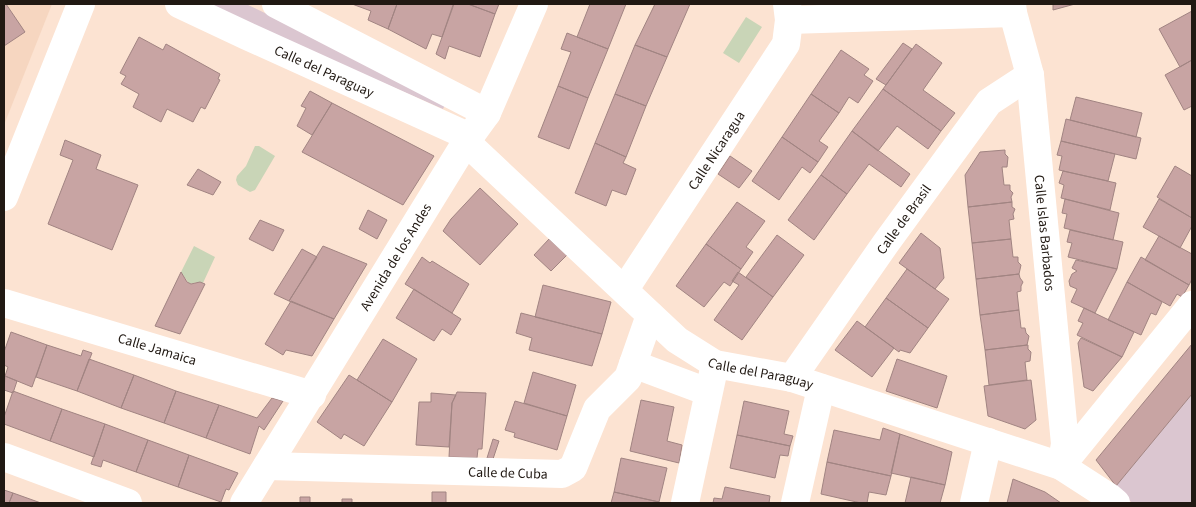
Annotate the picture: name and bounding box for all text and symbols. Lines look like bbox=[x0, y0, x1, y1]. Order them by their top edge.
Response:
street label: Calle del Paraguay bbox=[271, 41, 377, 103]
street label: Calle Nicaragua bbox=[684, 107, 750, 194]
street label: Calle Islas Barbados bbox=[1029, 174, 1059, 292]
street label: Calle de Brasil bbox=[872, 180, 937, 259]
street label: Avenida de los Andes bbox=[356, 200, 437, 315]
street label: Calle Jamaica bbox=[115, 329, 199, 371]
street label: Calle del Paraguay bbox=[703, 353, 816, 395]
street label: Calle de Cuba bbox=[468, 462, 548, 485]

